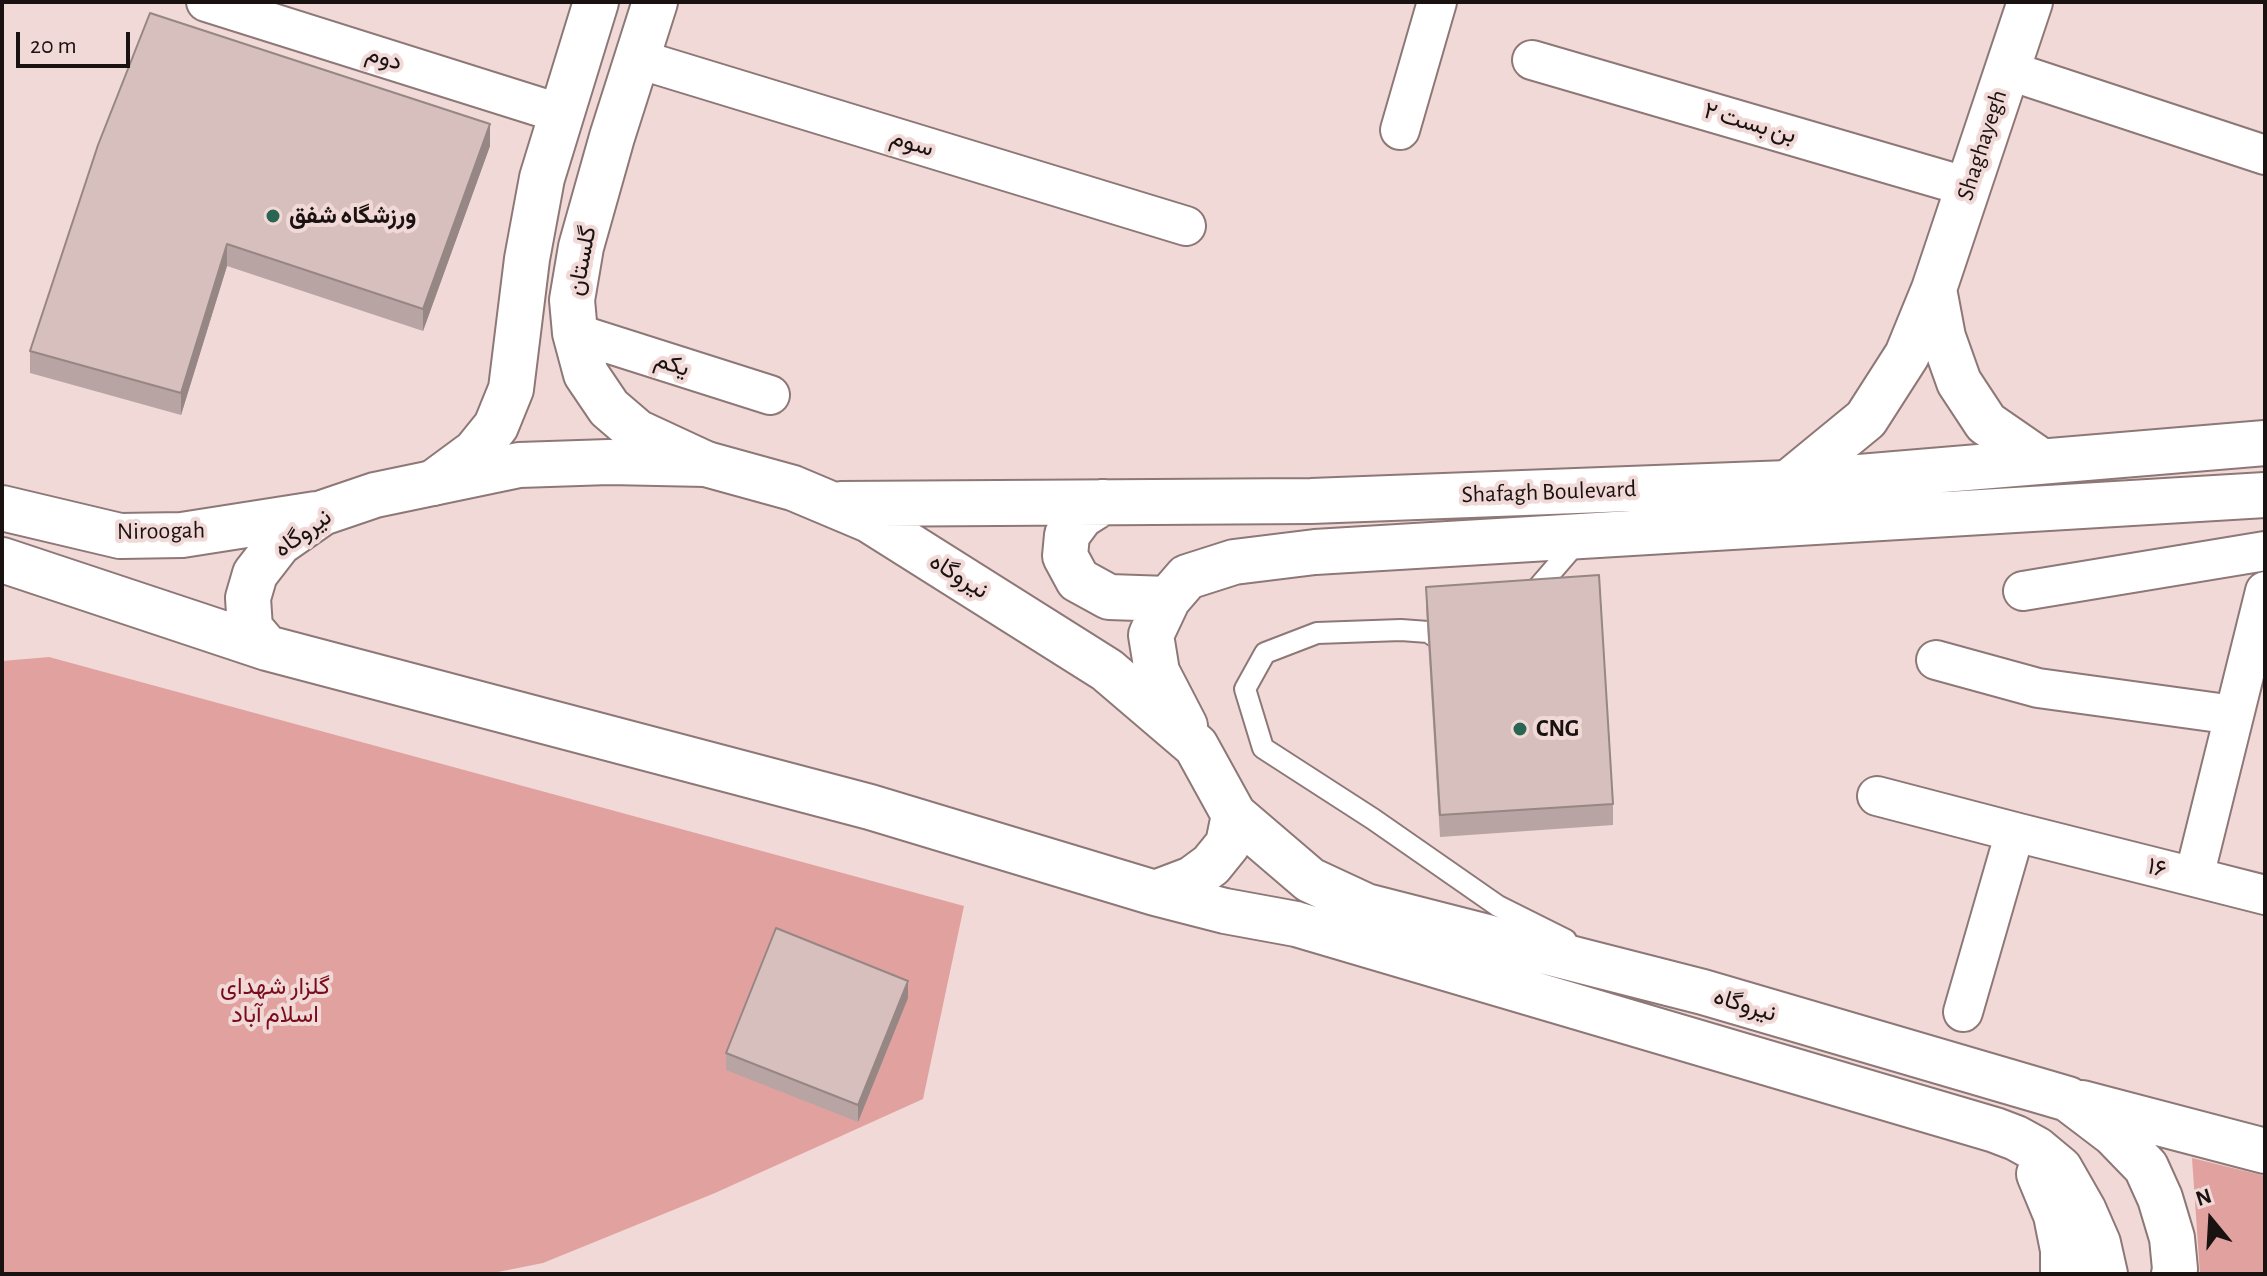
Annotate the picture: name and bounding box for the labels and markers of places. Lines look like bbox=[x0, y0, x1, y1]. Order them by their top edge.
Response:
place label: ورزشگاه شفق bbox=[289, 202, 416, 230]
marker: ورزشگاه شفق bbox=[264, 207, 282, 225]
place label: CNG bbox=[1536, 715, 1579, 743]
marker: CNG bbox=[1511, 720, 1529, 738]

